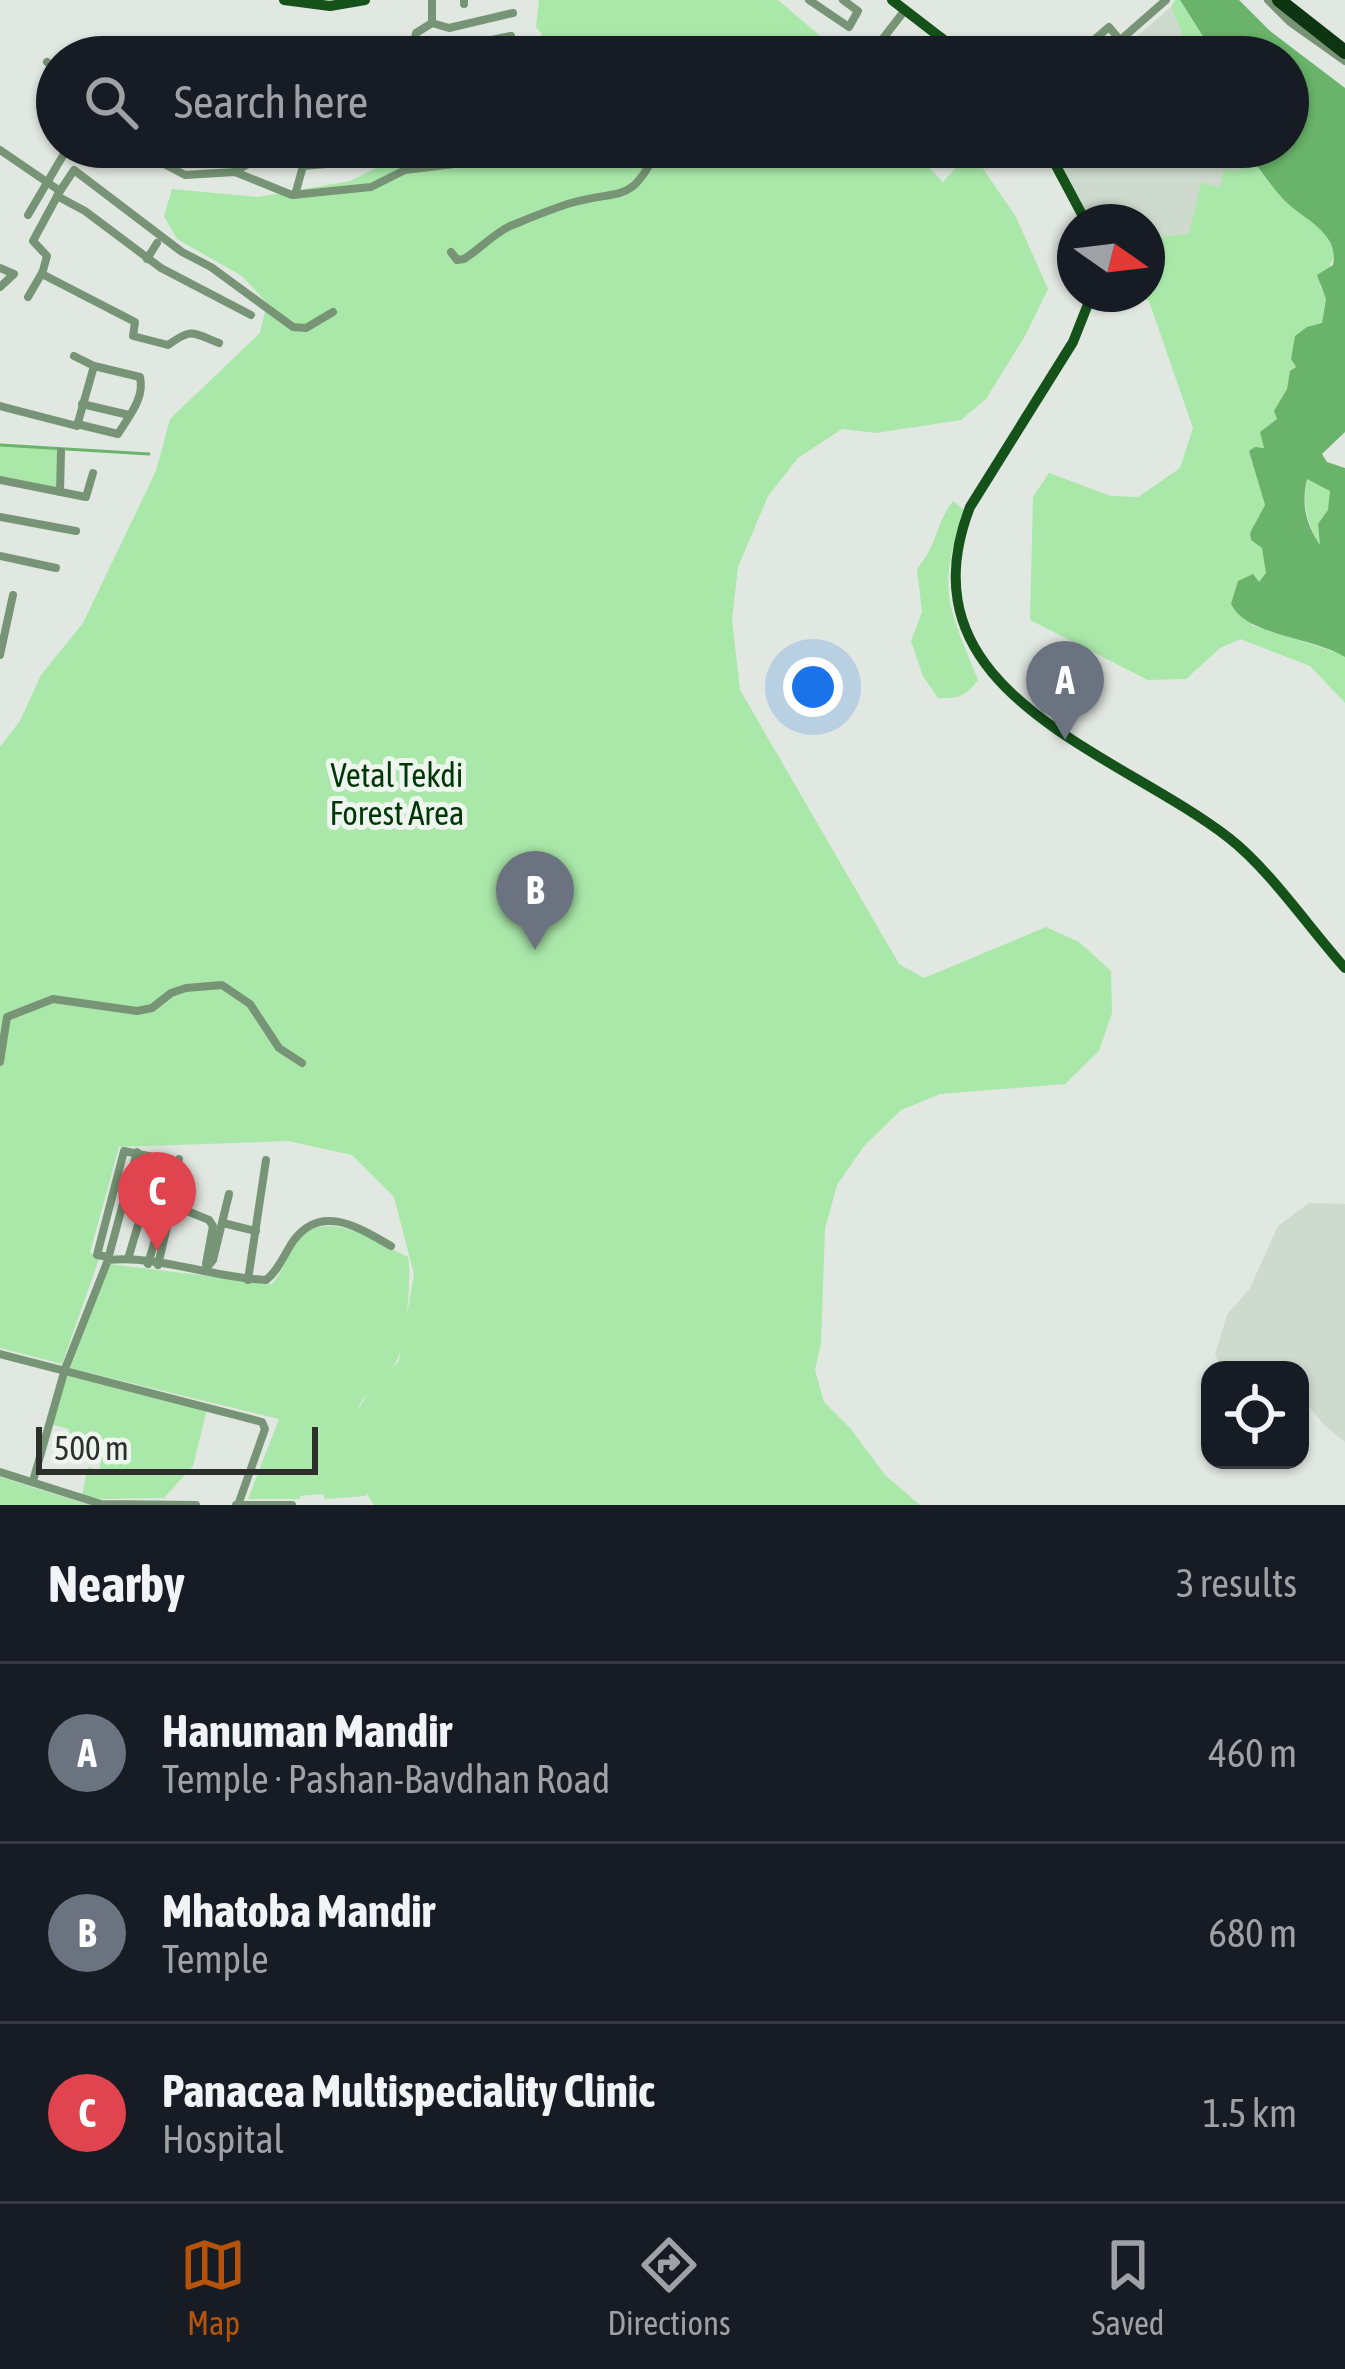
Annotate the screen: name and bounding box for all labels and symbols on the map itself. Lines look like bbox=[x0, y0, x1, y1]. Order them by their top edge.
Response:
north arrow bbox=[1057, 204, 1165, 312]
pin: A bbox=[1026, 641, 1104, 740]
your location bbox=[783, 657, 843, 717]
park label: Vetal Tekdi Forest Area bbox=[330, 756, 464, 832]
pin: B bbox=[496, 851, 574, 950]
pin: C bbox=[118, 1152, 196, 1251]
scale bar bbox=[36, 1421, 318, 1474]

